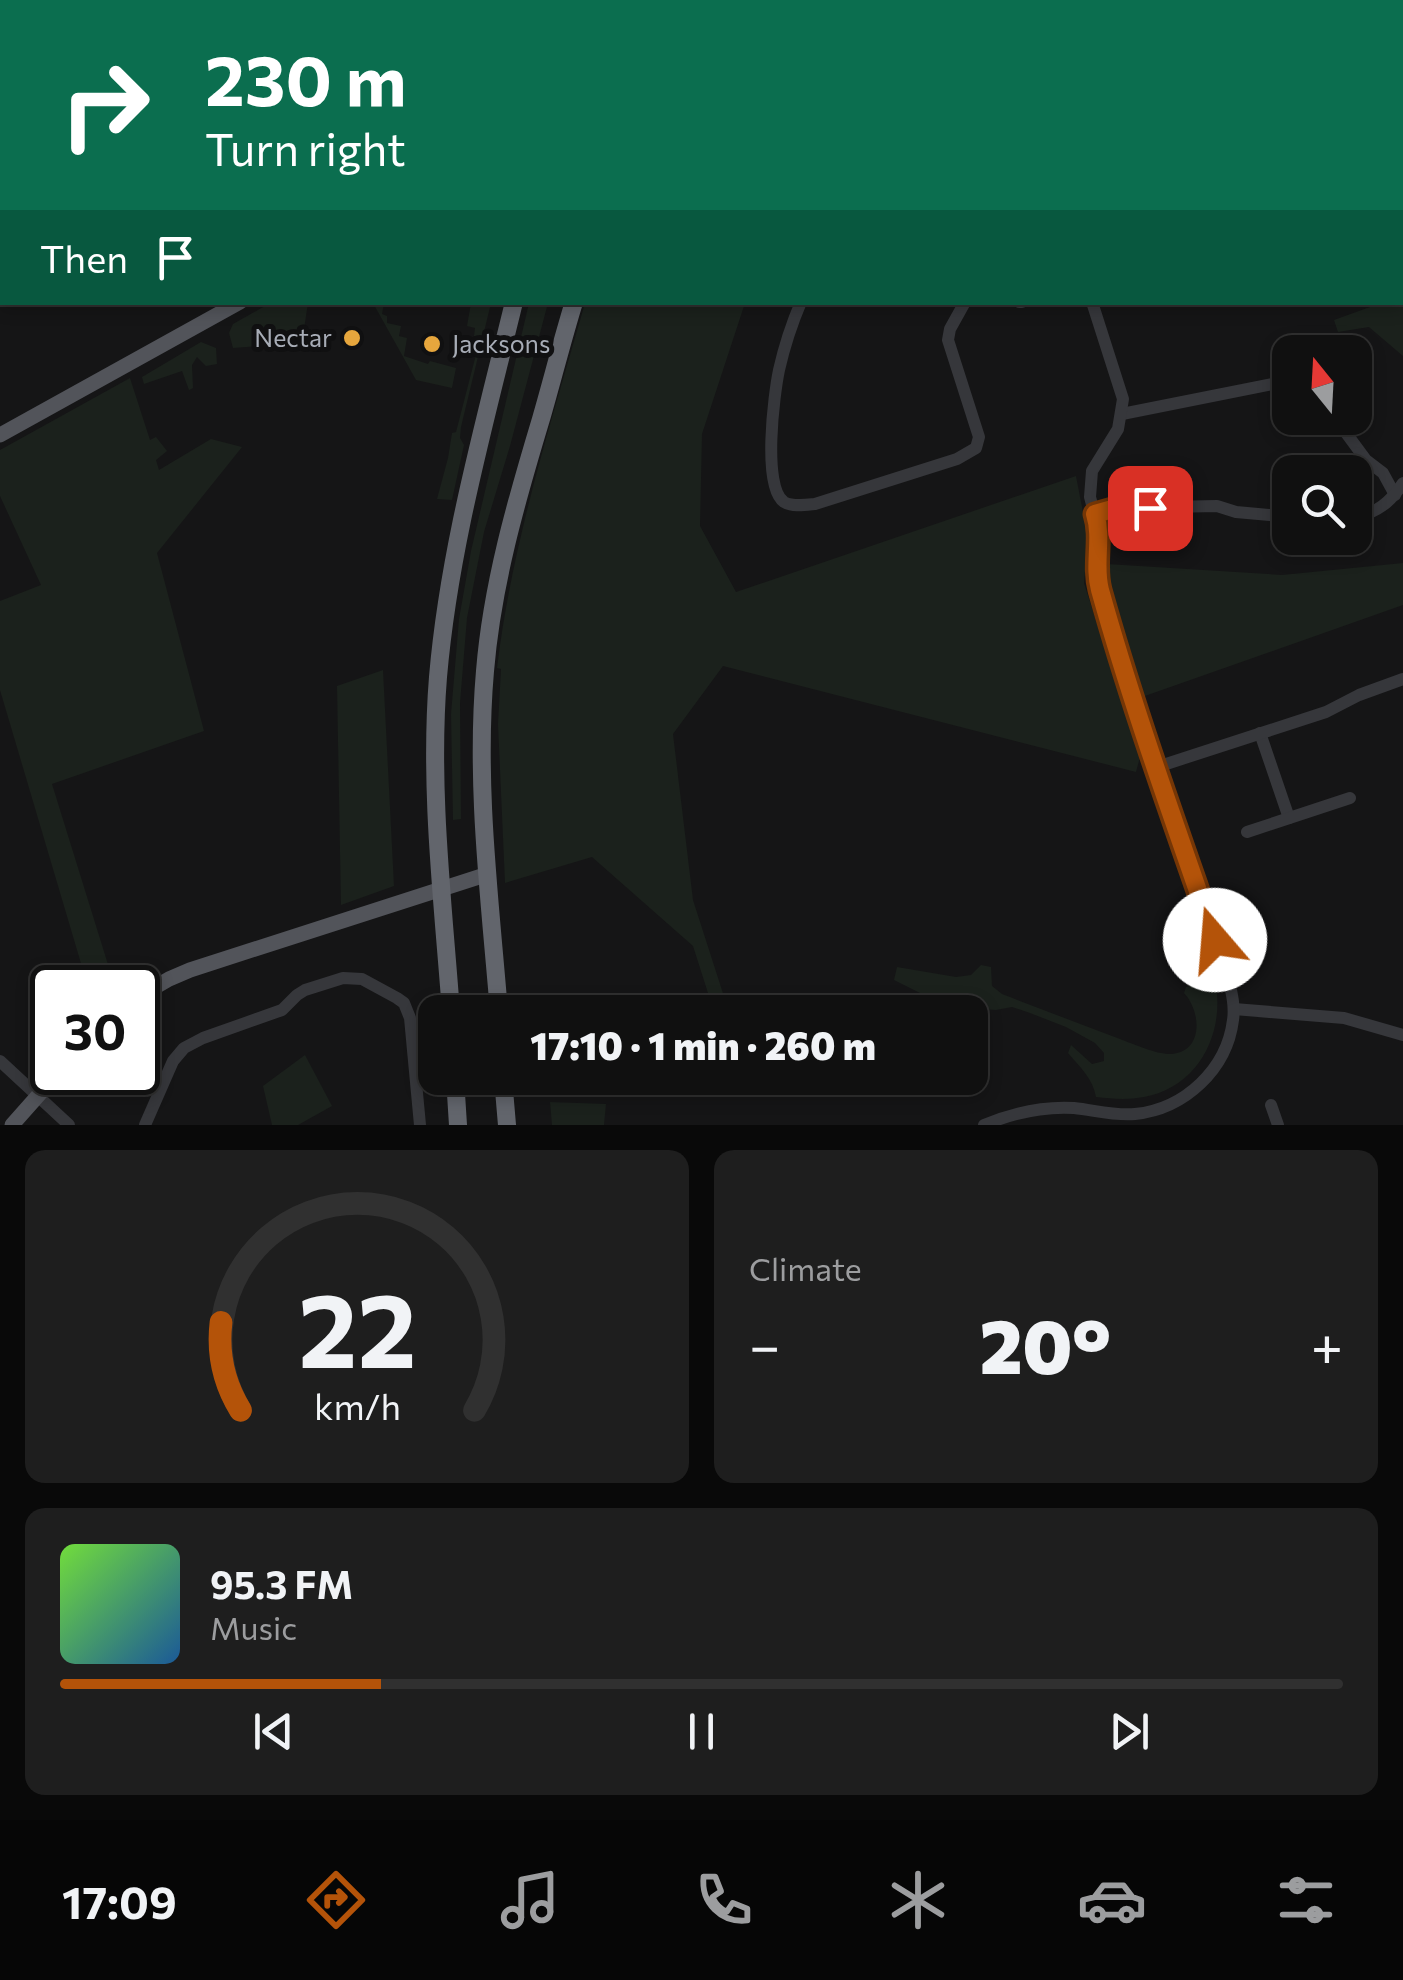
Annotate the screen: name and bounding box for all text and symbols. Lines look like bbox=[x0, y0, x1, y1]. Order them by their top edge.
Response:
text: 230 m bbox=[205, 35, 407, 120]
icon: right bbox=[40, 40, 170, 170]
text: Turn right bbox=[205, 120, 406, 175]
icon: arrive bbox=[148, 230, 203, 285]
text: Then bbox=[40, 234, 128, 281]
place label: Nectar bbox=[254, 322, 332, 352]
marker: Nectar bbox=[341, 327, 363, 349]
place label: Jacksons bbox=[452, 328, 550, 358]
marker: Jacksons bbox=[421, 333, 443, 355]
north arrow bbox=[1272, 335, 1372, 435]
map controls bbox=[1272, 335, 1372, 555]
button: search bbox=[1272, 455, 1372, 555]
pin bbox=[1108, 466, 1193, 551]
icon: arrive bbox=[1123, 481, 1178, 536]
position arrow bbox=[1163, 888, 1267, 992]
speed limit sign: 30 bbox=[30, 965, 160, 1095]
text: 17:10 · 1 min · 260 m bbox=[530, 1021, 876, 1068]
text: Climate bbox=[749, 1248, 862, 1288]
text: 22 bbox=[298, 1262, 416, 1389]
text: 20° bbox=[980, 1298, 1111, 1389]
text: − bbox=[749, 1310, 780, 1377]
text: + bbox=[1311, 1310, 1343, 1377]
text: km/h bbox=[314, 1384, 400, 1427]
text: 95.3 FM bbox=[210, 1560, 353, 1607]
text: Music bbox=[210, 1607, 297, 1647]
icon: previous bbox=[246, 1704, 301, 1759]
icon: pause bbox=[674, 1704, 729, 1759]
icon: next bbox=[1102, 1704, 1157, 1759]
icon: directions bbox=[301, 1865, 371, 1935]
icon: music bbox=[495, 1865, 565, 1935]
icon: phone bbox=[689, 1865, 759, 1935]
icon: climate bbox=[883, 1865, 953, 1935]
icon: car bbox=[1077, 1865, 1147, 1935]
icon: filters bbox=[1271, 1865, 1341, 1935]
text: 17:09 bbox=[62, 1873, 177, 1928]

